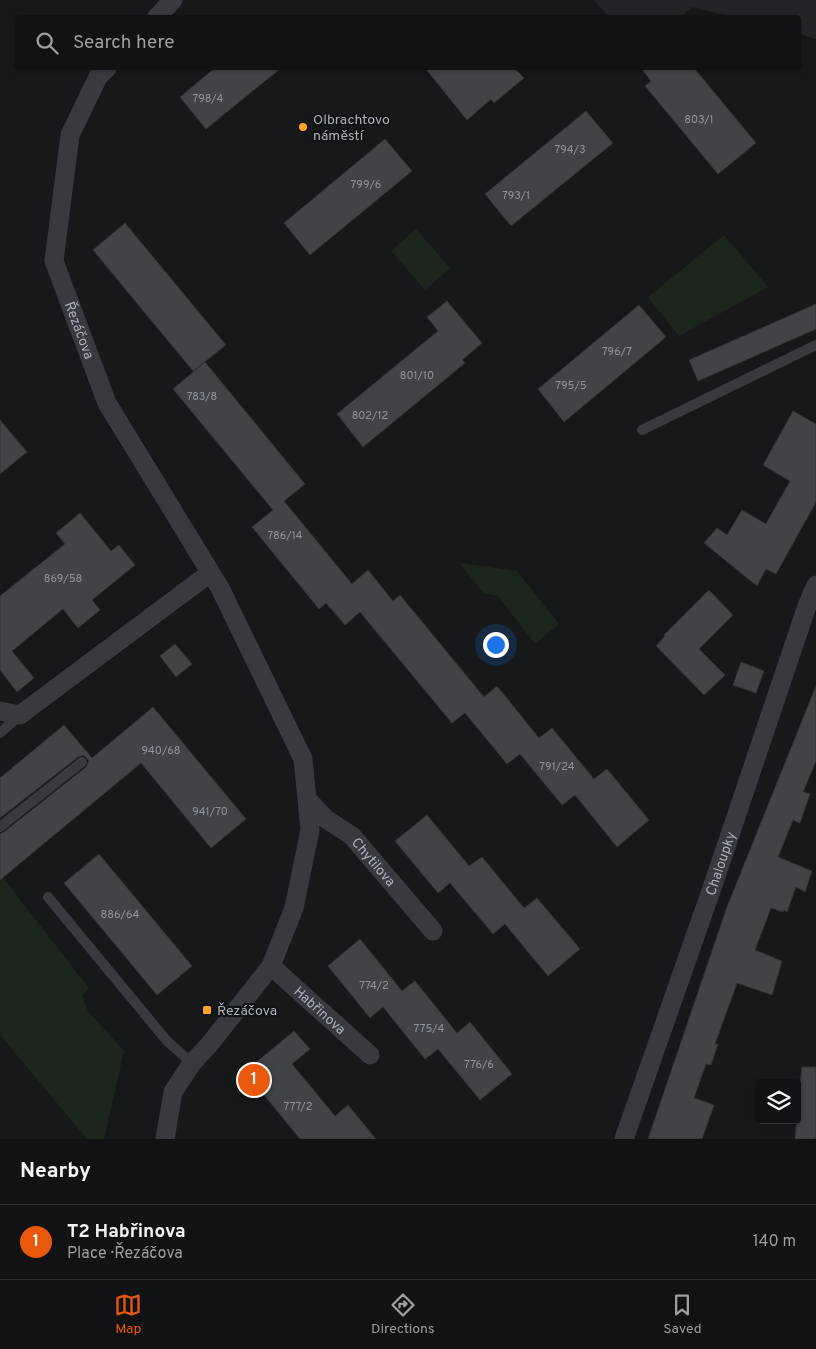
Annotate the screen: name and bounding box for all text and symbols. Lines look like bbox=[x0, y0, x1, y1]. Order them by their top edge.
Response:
search box bbox=[15, 15, 801, 70]
icon: search bbox=[33, 29, 61, 57]
text: Search here bbox=[73, 31, 175, 55]
house number: 798/4 bbox=[193, 92, 224, 106]
place label: Olbrachtovo náměstí bbox=[313, 112, 390, 145]
house number: 803/1 bbox=[684, 113, 714, 127]
marker: Olbrachtovo náměstí bbox=[297, 121, 309, 133]
house number: 794/3 bbox=[554, 143, 586, 157]
house number: 799/6 bbox=[351, 178, 381, 192]
house number: 793/1 bbox=[502, 189, 530, 203]
street label: Řezáčova bbox=[60, 299, 97, 362]
house number: 796/7 bbox=[602, 345, 632, 359]
house number: 801/10 bbox=[400, 369, 434, 383]
house number: 795/5 bbox=[555, 379, 587, 393]
house number: 783/8 bbox=[187, 390, 217, 404]
house number: 802/12 bbox=[352, 409, 388, 423]
house number: 786/14 bbox=[268, 529, 303, 543]
house number: 869/58 bbox=[44, 572, 82, 586]
your location bbox=[483, 632, 509, 658]
house number: 940/68 bbox=[141, 744, 181, 758]
house number: 791/24 bbox=[539, 760, 575, 774]
house number: 941/70 bbox=[192, 805, 228, 819]
street label: Chaloupky bbox=[703, 830, 740, 898]
street label: Chytilova bbox=[347, 835, 398, 891]
house number: 886/64 bbox=[101, 908, 140, 922]
house number: 774/2 bbox=[359, 979, 389, 993]
street label: Habřinova bbox=[290, 984, 349, 1039]
place label: Řezáčova bbox=[217, 1002, 277, 1020]
marker: Řezáčova bbox=[201, 1004, 213, 1016]
house number: 775/4 bbox=[414, 1022, 445, 1036]
house number: 776/6 bbox=[464, 1058, 494, 1072]
pin: 1 bbox=[238, 1061, 270, 1099]
map controls bbox=[756, 1079, 801, 1124]
button: layers bbox=[756, 1079, 801, 1124]
house number: 777/2 bbox=[284, 1100, 312, 1114]
text: Nearby bbox=[20, 1158, 91, 1185]
text: T2 Habřinova bbox=[67, 1220, 186, 1244]
text: 1 bbox=[33, 1232, 39, 1252]
text: 140 m bbox=[753, 1232, 796, 1252]
text: Place · Řezáčova bbox=[67, 1244, 183, 1264]
tab: Map bbox=[114, 1291, 142, 1338]
tab: Directions bbox=[371, 1291, 435, 1338]
tab: Saved bbox=[663, 1291, 702, 1338]

